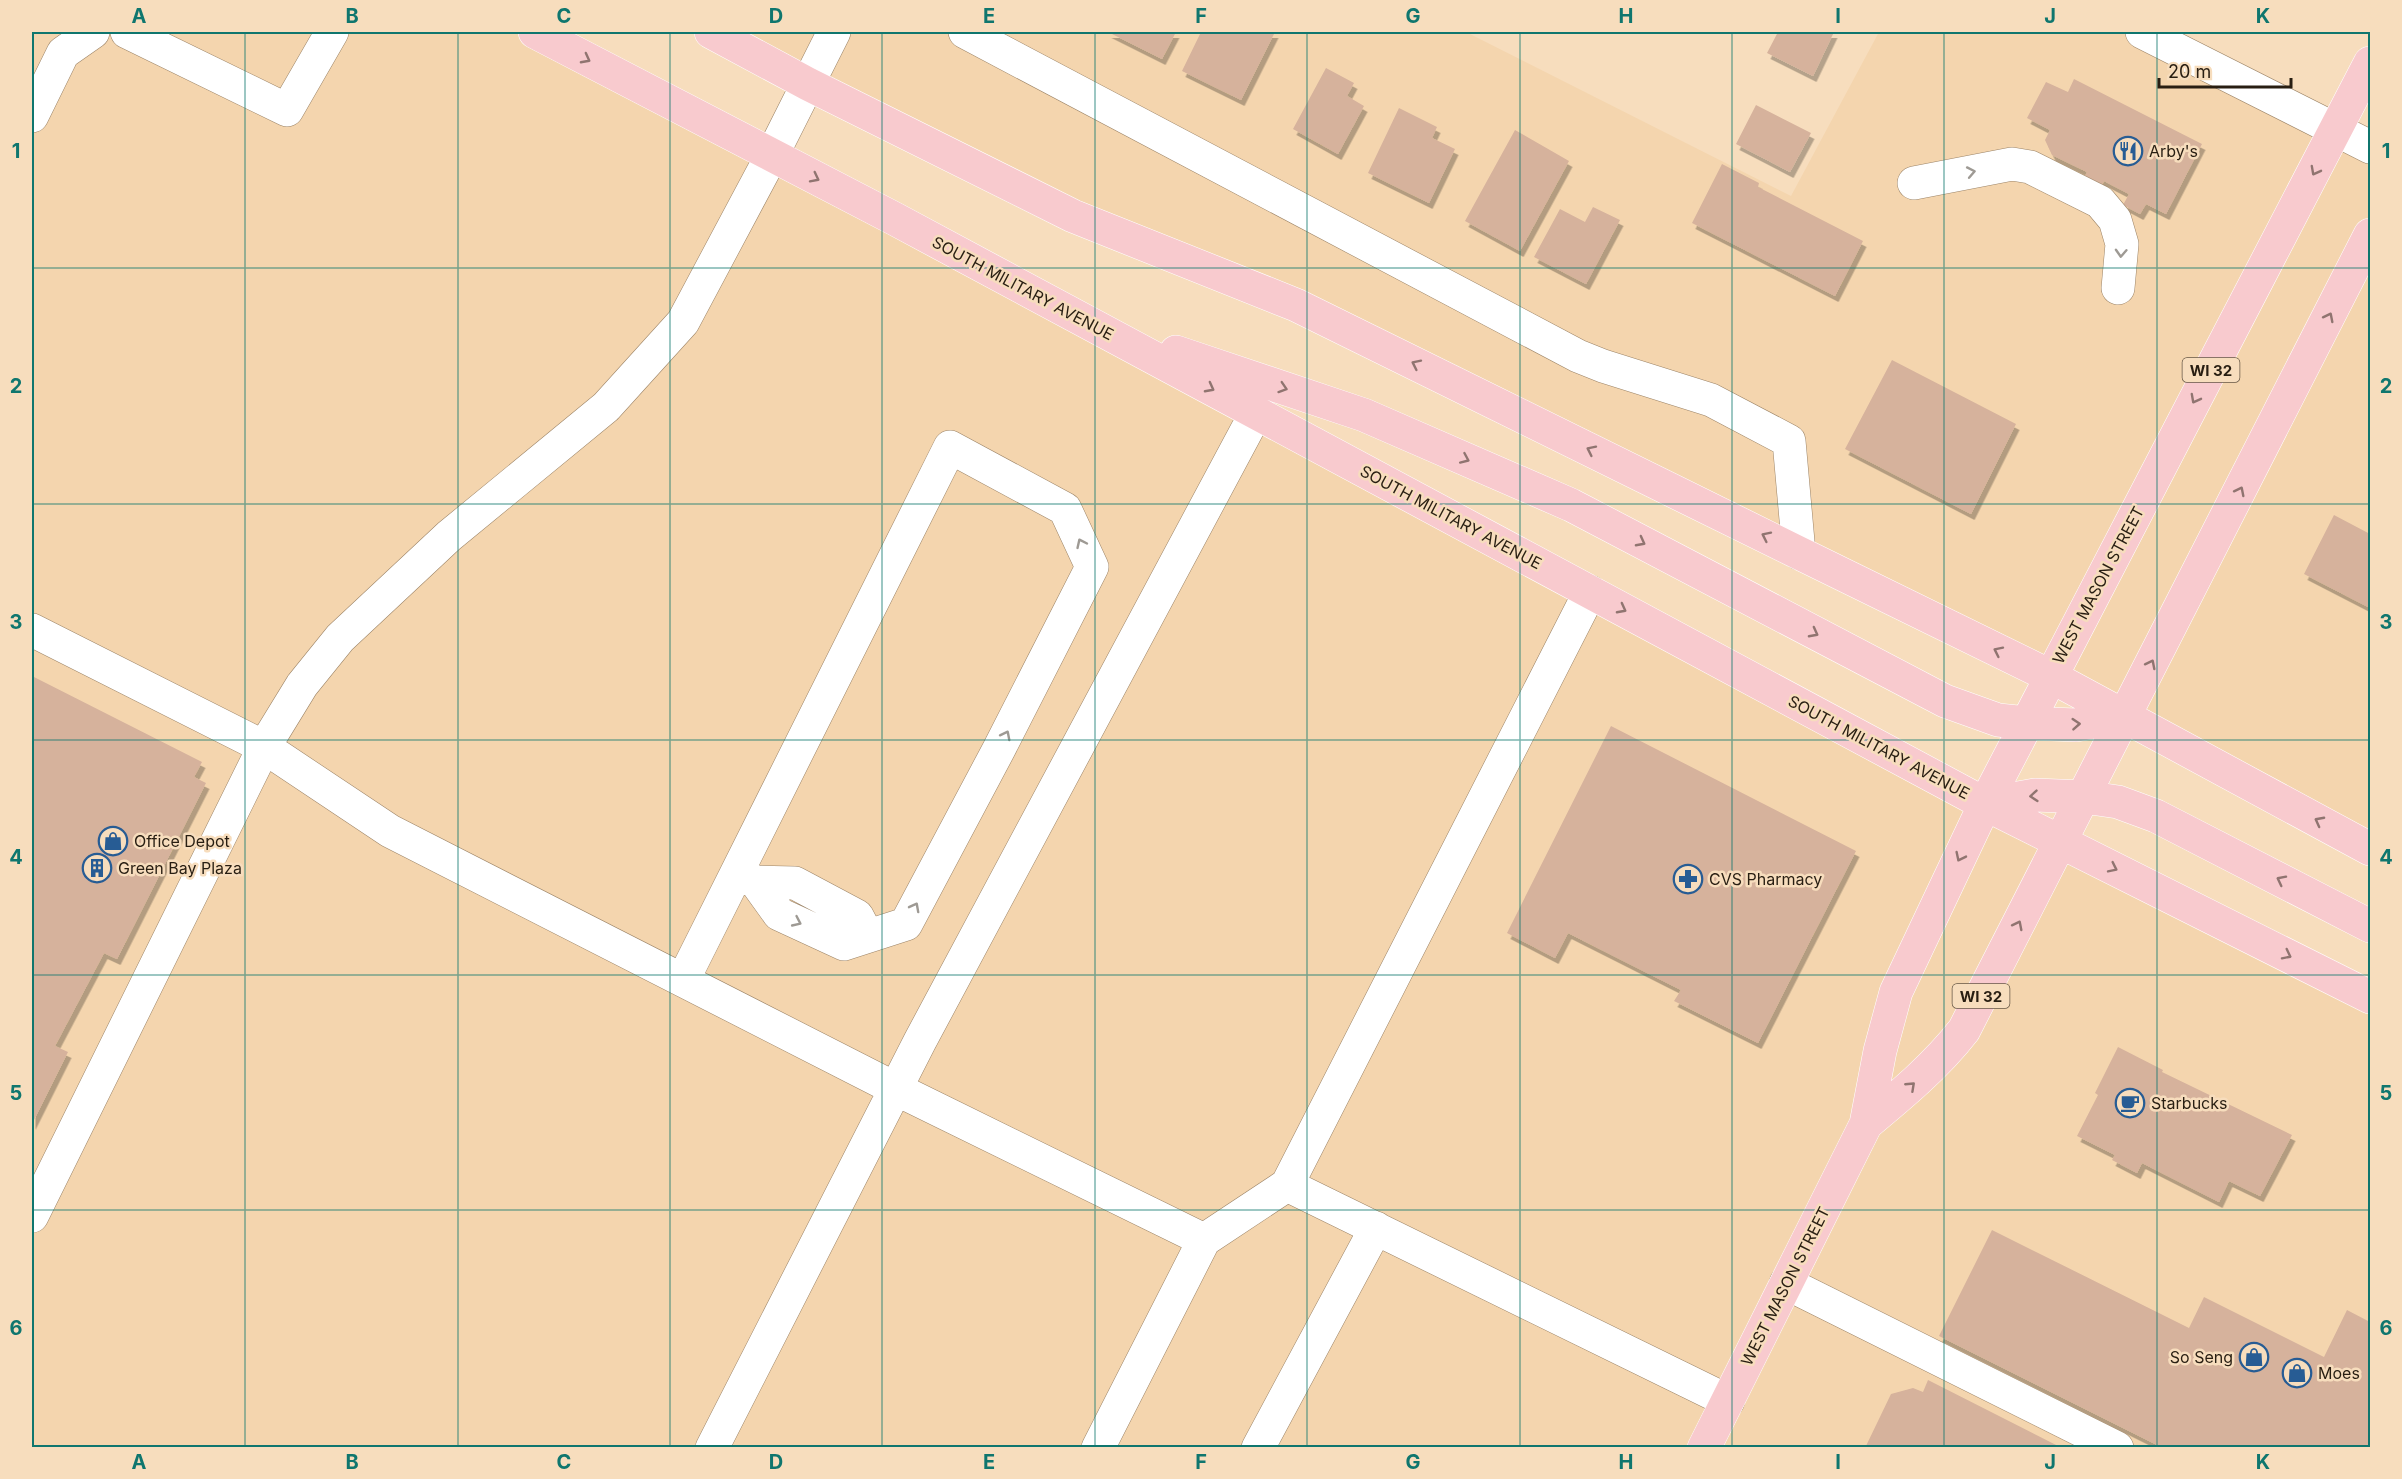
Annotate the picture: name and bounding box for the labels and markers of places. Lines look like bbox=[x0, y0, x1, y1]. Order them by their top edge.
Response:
restaurant icon: Arby's bbox=[2112, 135, 2144, 167]
place label: Arby's bbox=[2149, 141, 2198, 161]
shop icon: Office Depot bbox=[97, 825, 129, 857]
place label: Office Depot bbox=[134, 831, 230, 851]
building icon: Green Bay Plaza bbox=[81, 852, 113, 884]
place label: Green Bay Plaza bbox=[118, 858, 242, 878]
pharmacy icon: CVS Pharmacy bbox=[1672, 863, 1704, 895]
place label: CVS Pharmacy bbox=[1709, 869, 1822, 889]
cafe icon: Starbucks bbox=[2114, 1087, 2146, 1119]
place label: Starbucks bbox=[2151, 1093, 2227, 1113]
shop icon: So Seng bbox=[2238, 1341, 2270, 1373]
place label: So Seng bbox=[2170, 1347, 2233, 1367]
shop icon: Moes bbox=[2281, 1357, 2313, 1389]
place label: Moes bbox=[2318, 1363, 2360, 1383]

